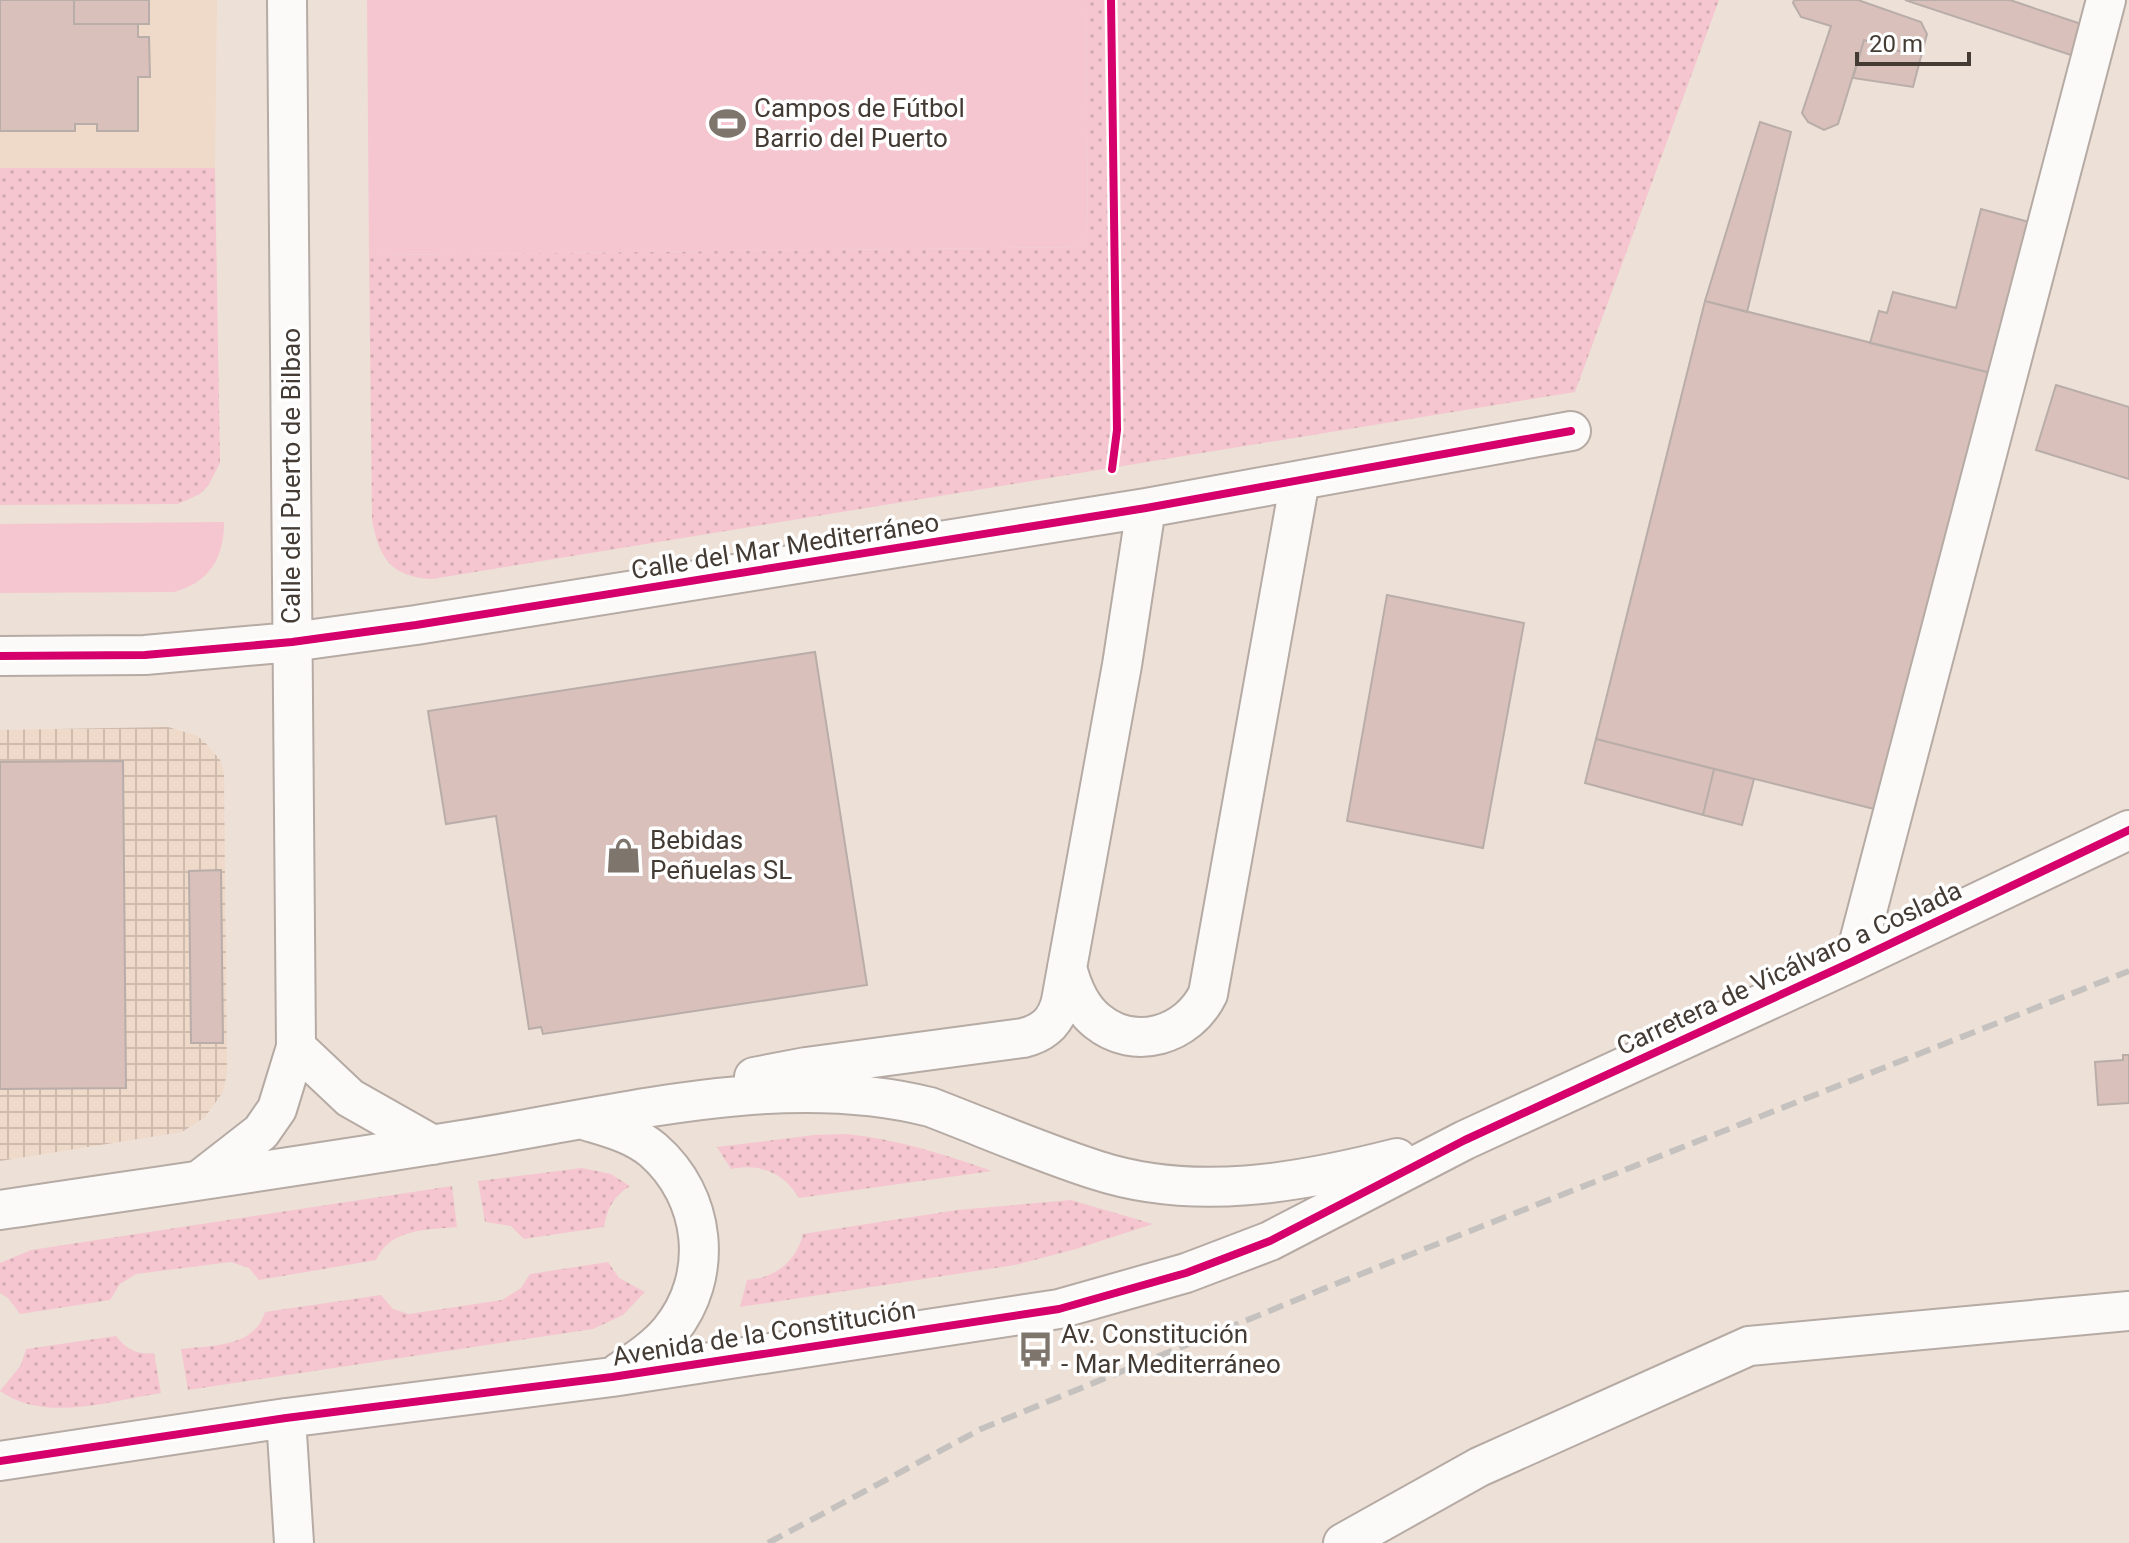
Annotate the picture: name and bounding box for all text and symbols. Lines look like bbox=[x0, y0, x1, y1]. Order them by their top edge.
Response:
scale bar bbox=[1857, 16, 1969, 66]
text: 20 m bbox=[1869, 30, 1923, 58]
place label: Campos de Fútbol Barrio del Puerto bbox=[754, 93, 965, 153]
sports icon: Campos de Fútbol Barrio del Puerto bbox=[709, 104, 747, 142]
street label: Calle del Puerto de Bilbao bbox=[276, 328, 306, 624]
street label: Calle del Mar Mediterráneo bbox=[629, 507, 941, 585]
place label: Bebidas Peñuelas SL bbox=[650, 825, 792, 885]
shop icon: Bebidas Peñuelas SL bbox=[605, 836, 643, 874]
street label: Carretera de Vicálvaro a Coslada bbox=[1612, 875, 1966, 1061]
street label: Avenida de la Constitución bbox=[610, 1294, 918, 1372]
place label: Av. Constitución - Mar Mediterráneo bbox=[1061, 1319, 1281, 1379]
bus stop icon: Av. Constitución - Mar Mediterráneo bbox=[1016, 1330, 1054, 1368]

